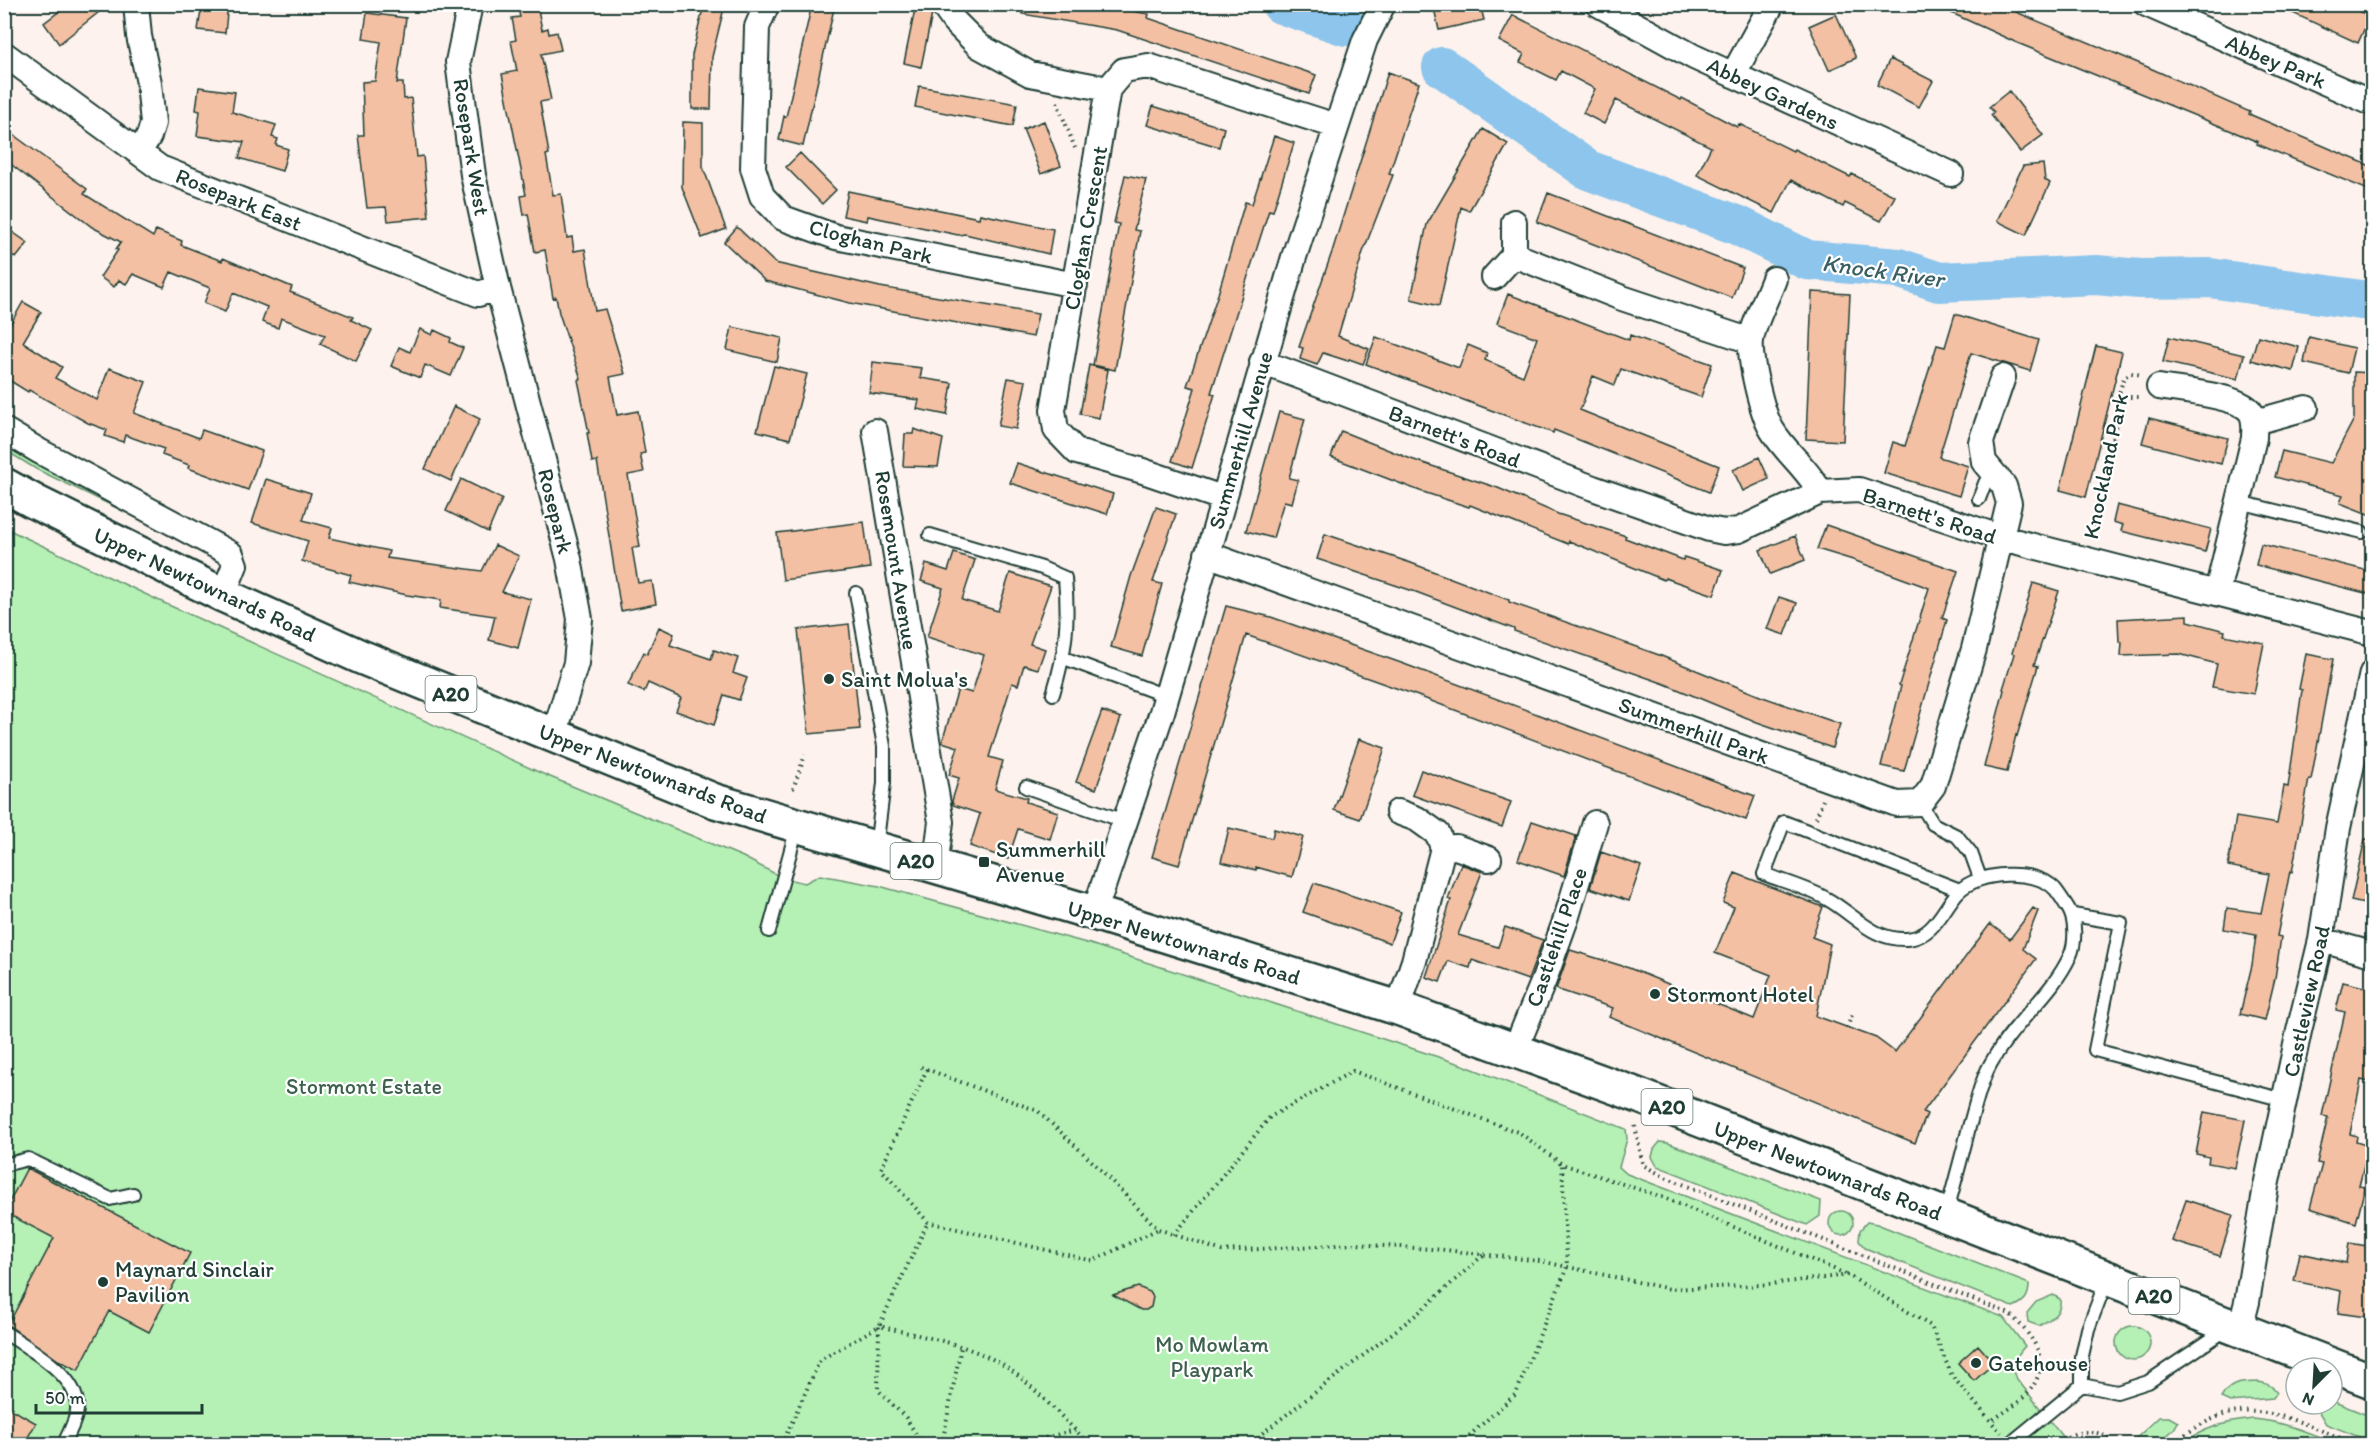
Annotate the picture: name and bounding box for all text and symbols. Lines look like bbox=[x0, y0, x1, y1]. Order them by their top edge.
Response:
street label: Abbey Park bbox=[2222, 28, 2330, 95]
street label: Abbey Gardens bbox=[1703, 51, 1843, 136]
street label: Rosepark West bbox=[447, 77, 496, 218]
street label: Cloghan Crescent bbox=[1058, 144, 1113, 312]
street label: Rosepark East bbox=[172, 162, 306, 237]
street label: Cloghan Park bbox=[806, 213, 936, 270]
water label: Knock River bbox=[1820, 248, 1949, 294]
street label: Summerhill Avenue bbox=[1202, 348, 1279, 532]
street label: Knockland Park bbox=[2077, 391, 2134, 542]
street label: Barnett's Road bbox=[1385, 399, 1525, 474]
street label: Rosepark bbox=[532, 466, 579, 557]
street label: Rosemount Avenue bbox=[869, 468, 924, 652]
street label: Barnett's Road bbox=[1859, 481, 2000, 550]
street label: Upper Newtownards Road bbox=[89, 521, 321, 648]
place label: Saint Molua's bbox=[841, 666, 968, 693]
marker: Saint Molua's bbox=[822, 672, 836, 686]
road number: A20 bbox=[426, 676, 476, 712]
street label: Summerhill Park bbox=[1615, 691, 1773, 770]
street label: Upper Newtownards Road bbox=[535, 717, 771, 830]
place label: Summerhill Avenue bbox=[996, 836, 1106, 888]
road number: A20 bbox=[890, 843, 942, 879]
marker: Summerhill Avenue bbox=[977, 855, 991, 869]
street label: Castlehill Place bbox=[1520, 864, 1593, 1011]
street label: Upper Newtownards Road bbox=[1064, 894, 1304, 991]
street label: Castleview Road bbox=[2277, 923, 2336, 1079]
place label: Stormont Hotel bbox=[1667, 981, 1814, 1008]
marker: Stormont Hotel bbox=[1648, 987, 1662, 1001]
park label: Stormont Estate bbox=[286, 1073, 442, 1100]
road number: A20 bbox=[1642, 1089, 1692, 1125]
street label: Upper Newtownards Road bbox=[1710, 1114, 1946, 1227]
place label: Maynard Sinclair Pavilion bbox=[115, 1256, 275, 1308]
marker: Maynard Sinclair Pavilion bbox=[96, 1275, 110, 1289]
road number: A20 bbox=[2128, 1278, 2180, 1314]
park label: Mo Mowlam Playpark bbox=[1155, 1331, 1269, 1383]
place label: Gatehouse bbox=[1988, 1350, 2088, 1377]
marker: Gatehouse bbox=[1969, 1356, 1983, 1370]
north arrow bbox=[2284, 1356, 2344, 1416]
scale bar bbox=[36, 1377, 202, 1415]
text: 50 m bbox=[45, 1387, 85, 1409]
text: N bbox=[2299, 1388, 2317, 1410]

